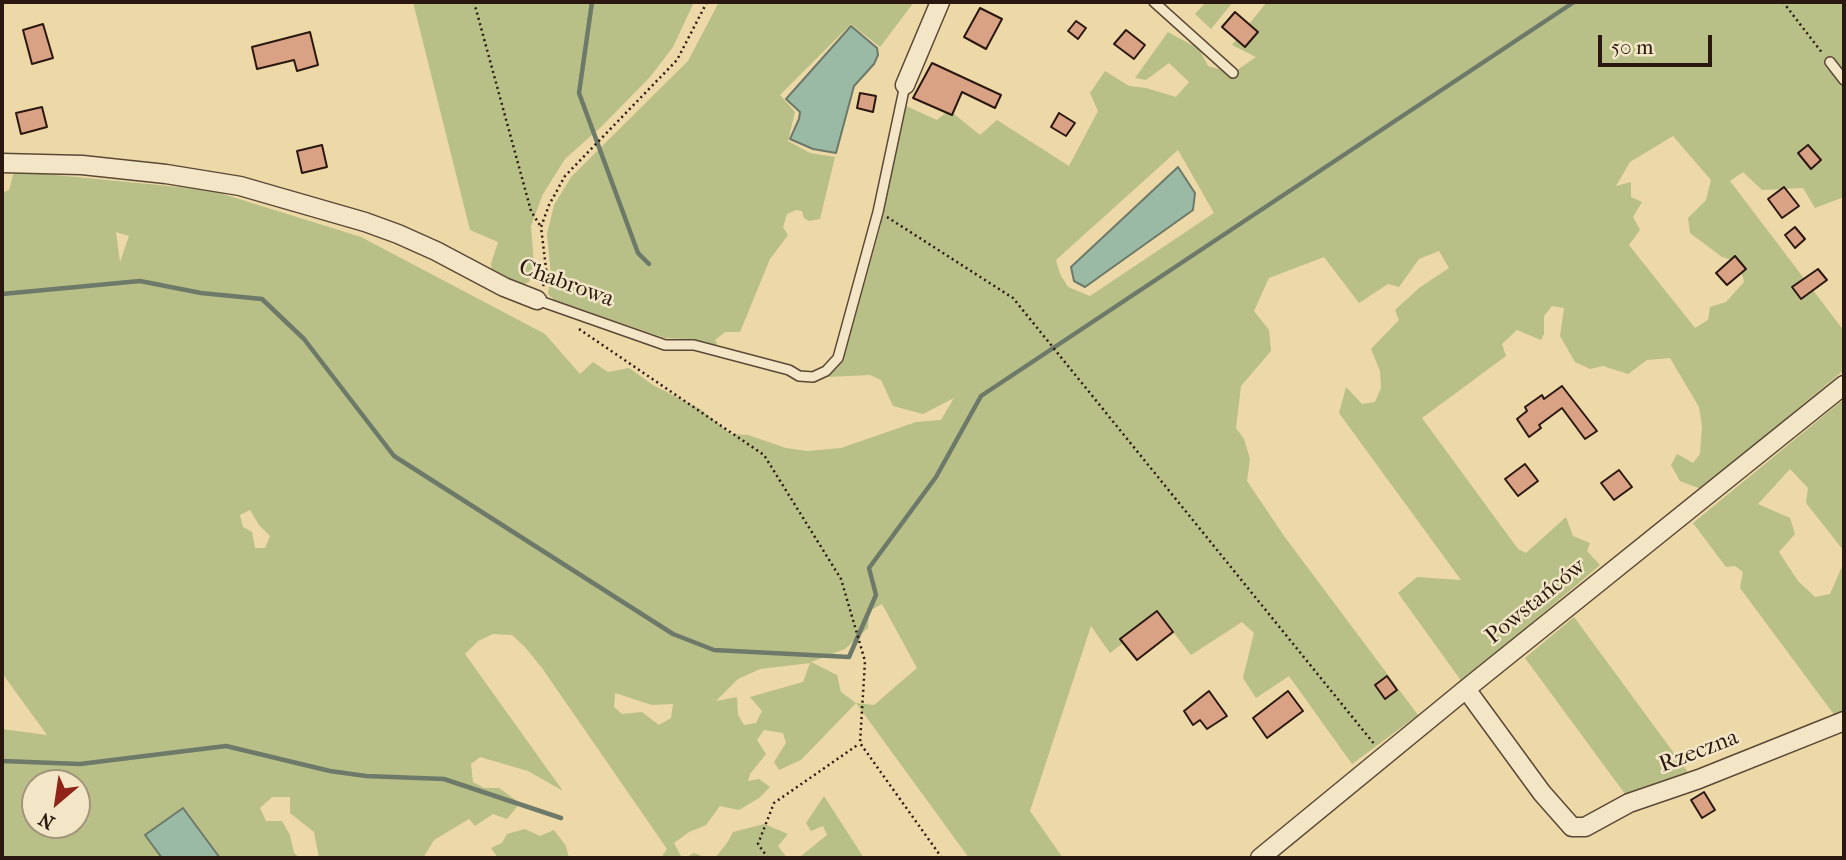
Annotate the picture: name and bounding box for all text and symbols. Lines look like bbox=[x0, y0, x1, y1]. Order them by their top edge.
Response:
scale bar bbox=[1601, 21, 1715, 65]
text: 50 m bbox=[1611, 35, 1654, 59]
street label: Chabrowa bbox=[515, 254, 617, 314]
street label: Powstańców bbox=[1480, 553, 1592, 651]
street label: Rzeczna bbox=[1656, 724, 1742, 780]
north arrow bbox=[21, 769, 91, 839]
text: N bbox=[35, 808, 58, 834]

